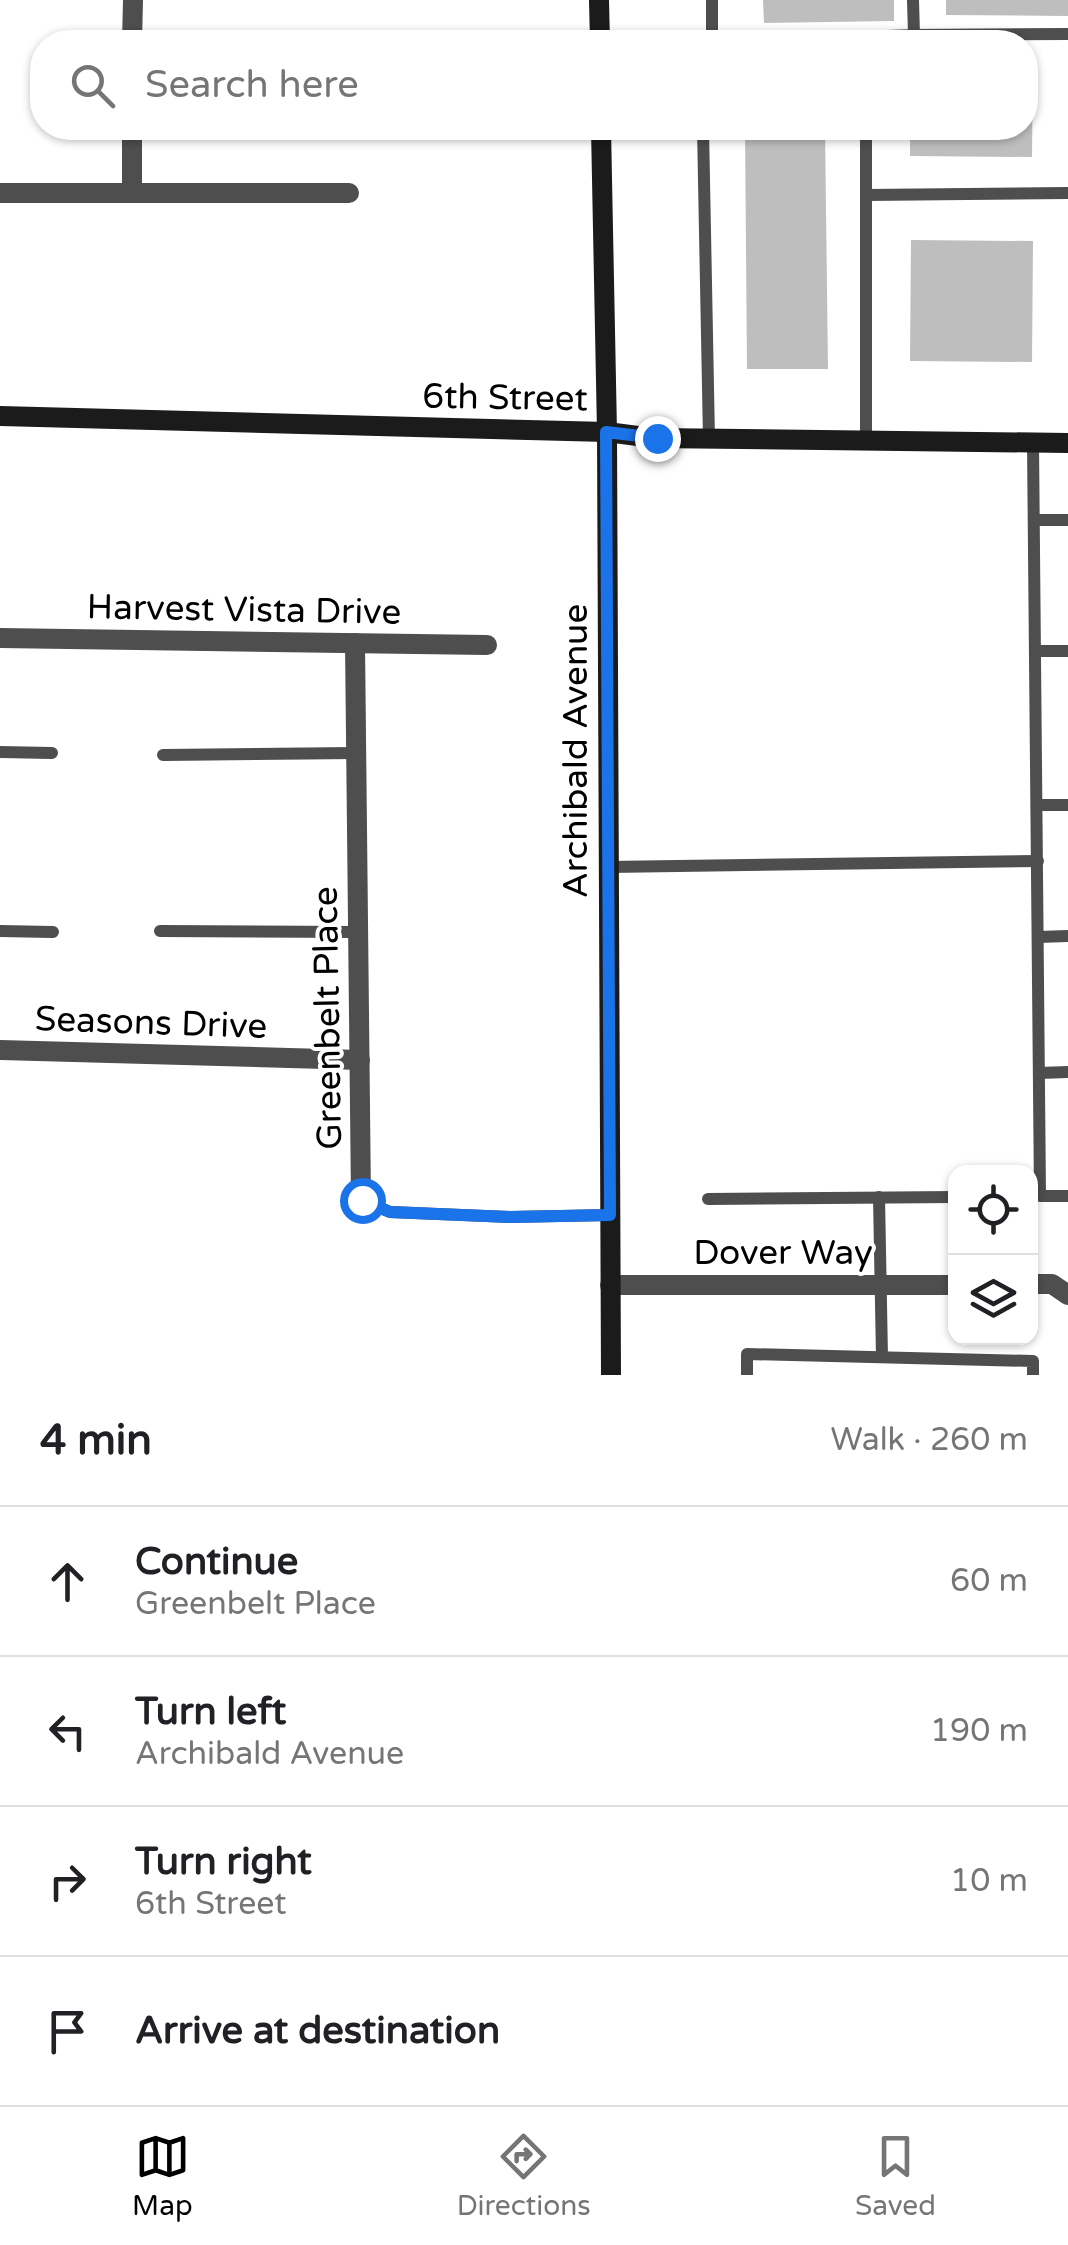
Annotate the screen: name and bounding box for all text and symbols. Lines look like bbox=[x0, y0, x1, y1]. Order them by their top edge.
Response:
search box bbox=[30, 30, 1038, 140]
icon: search bbox=[65, 58, 120, 113]
text: Search here bbox=[145, 62, 359, 108]
street label: 6th Street bbox=[422, 376, 588, 420]
route end bbox=[635, 416, 681, 462]
street label: Harvest Vista Drive bbox=[86, 586, 402, 634]
street label: Archibald Avenue bbox=[555, 604, 597, 898]
street label: Greenbelt Place bbox=[305, 886, 351, 1150]
street label: Seasons Drive bbox=[34, 998, 268, 1048]
map controls bbox=[948, 1165, 1038, 1345]
button: locate bbox=[948, 1165, 1038, 1255]
route start bbox=[340, 1178, 386, 1224]
street label: Dover Way bbox=[693, 1232, 873, 1274]
button: layers bbox=[948, 1255, 1038, 1345]
text: 4 min bbox=[40, 1415, 152, 1466]
text: Walk · 260 m bbox=[831, 1421, 1028, 1459]
text: Continue bbox=[135, 1539, 298, 1585]
icon: ahead bbox=[40, 1554, 95, 1609]
text: 60 m bbox=[950, 1562, 1028, 1600]
text: Greenbelt Place bbox=[135, 1585, 376, 1623]
text: Turn left bbox=[135, 1689, 286, 1735]
icon: left bbox=[40, 1704, 95, 1759]
text: 190 m bbox=[930, 1712, 1028, 1750]
text: Archibald Avenue bbox=[135, 1735, 404, 1773]
text: Turn right bbox=[135, 1839, 312, 1885]
icon: right bbox=[40, 1854, 95, 1909]
text: 10 m bbox=[950, 1862, 1028, 1900]
text: 6th Street bbox=[135, 1885, 287, 1923]
icon: arrive bbox=[40, 2004, 95, 2059]
text: Arrive at destination bbox=[135, 2008, 500, 2054]
tab: Map bbox=[132, 2129, 193, 2223]
tab: Directions bbox=[457, 2129, 591, 2223]
tab: Saved bbox=[855, 2129, 936, 2223]

